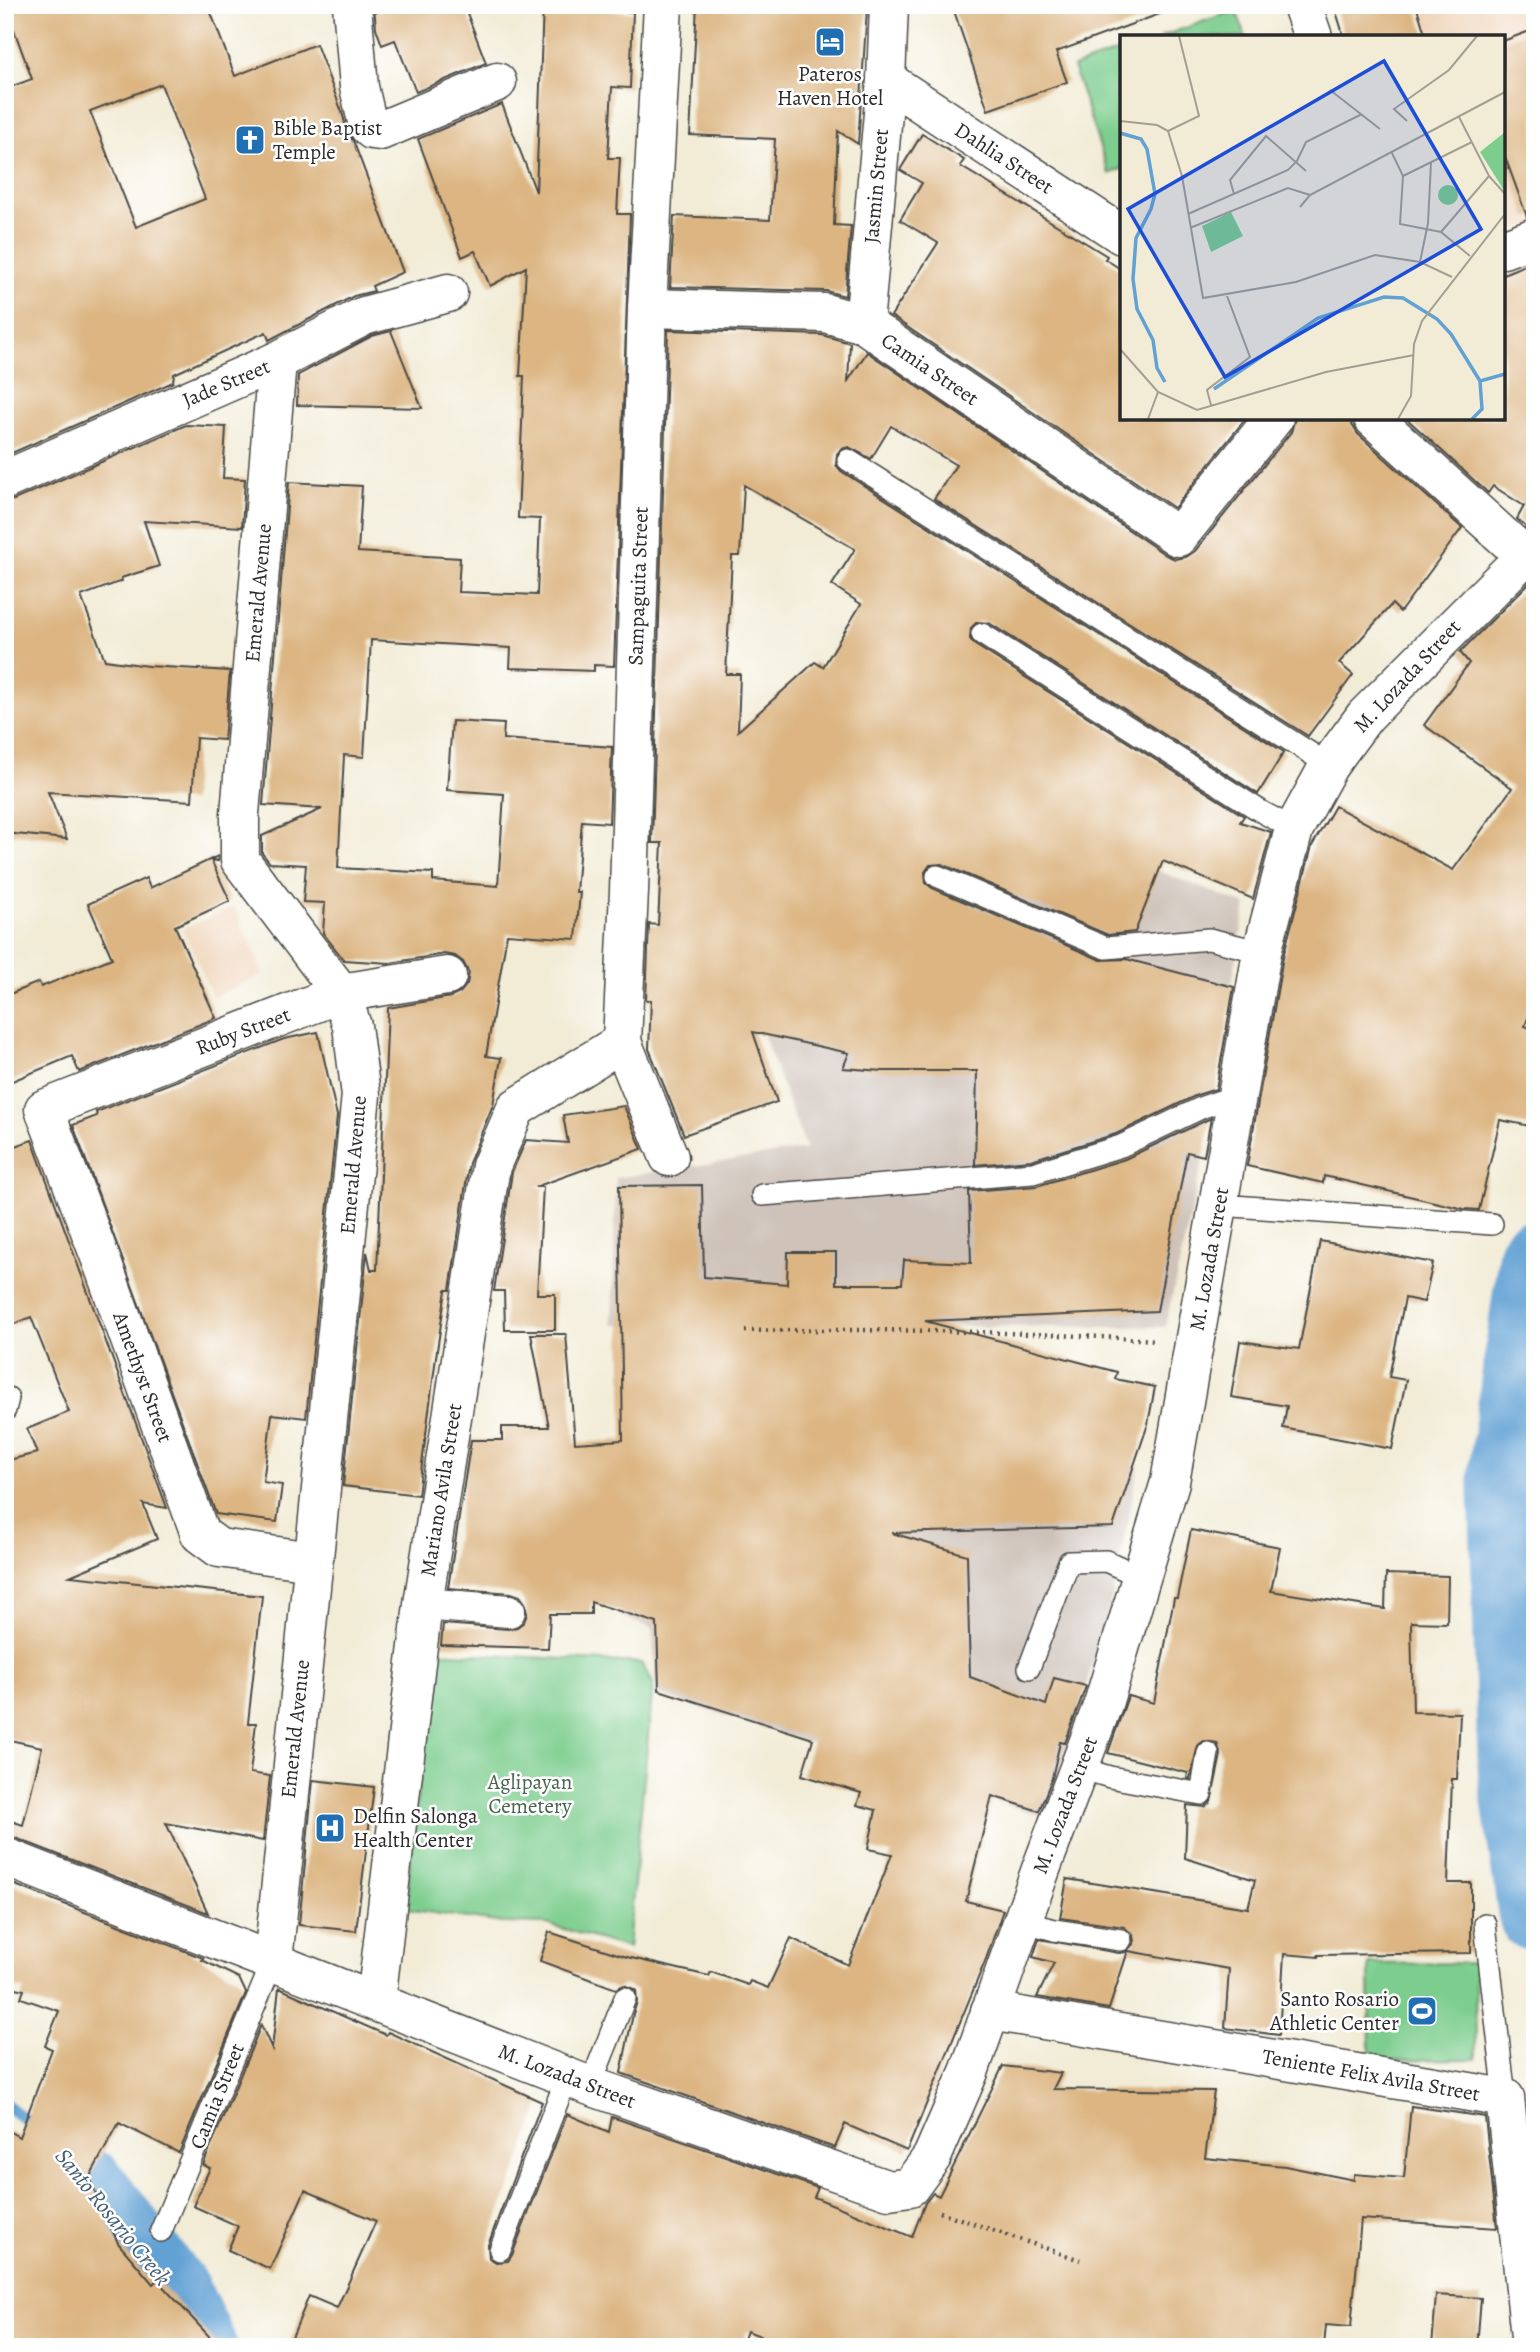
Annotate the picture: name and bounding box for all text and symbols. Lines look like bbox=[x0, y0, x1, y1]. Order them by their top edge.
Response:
hotel icon: Pateros Haven Hotel bbox=[813, 25, 847, 59]
inset map bbox=[1120, 35, 1505, 420]
place label: Pateros Haven Hotel bbox=[777, 60, 883, 112]
place label: Bible Baptist Temple bbox=[273, 114, 382, 166]
street label: Dahlia Street bbox=[949, 116, 1059, 200]
church icon: Bible Baptist Temple bbox=[233, 123, 267, 157]
street label: Jasmin Street bbox=[857, 127, 895, 245]
street label: Camia Street bbox=[876, 326, 984, 412]
street label: Jade Street bbox=[178, 352, 274, 414]
street label: Sampaguita Street bbox=[621, 506, 655, 666]
street label: Emerald Avenue bbox=[238, 522, 278, 664]
street label: M. Lozada Street bbox=[1347, 613, 1467, 739]
street label: Ruby Street bbox=[192, 1000, 294, 1062]
street label: Emerald Avenue bbox=[333, 1094, 373, 1236]
street label: M. Lozada Street bbox=[1183, 1185, 1235, 1333]
street label: Amethyst Street bbox=[106, 1307, 180, 1446]
street label: Mariano Avila Street bbox=[413, 1401, 469, 1579]
street label: Emerald Avenue bbox=[274, 1658, 316, 1800]
street label: M. Lozada Street bbox=[1026, 1732, 1104, 1878]
park label: Aglipayan Cemetery bbox=[487, 1768, 572, 1820]
place label: Delfin Salonga Health Center bbox=[353, 1802, 478, 1854]
hospital icon: Delfin Salonga Health Center bbox=[313, 1811, 347, 1845]
place label: Santo Rosario Athletic Center bbox=[1269, 1985, 1399, 2037]
sports icon: Santo Rosario Athletic Center bbox=[1405, 1994, 1439, 2028]
street label: M. Lozada Street bbox=[494, 2037, 640, 2115]
street label: Camia Street bbox=[183, 2039, 251, 2153]
street label: Teniente Felix Avila Street bbox=[1260, 2042, 1482, 2108]
water label: Santo Rosario Creek bbox=[48, 2142, 178, 2292]

